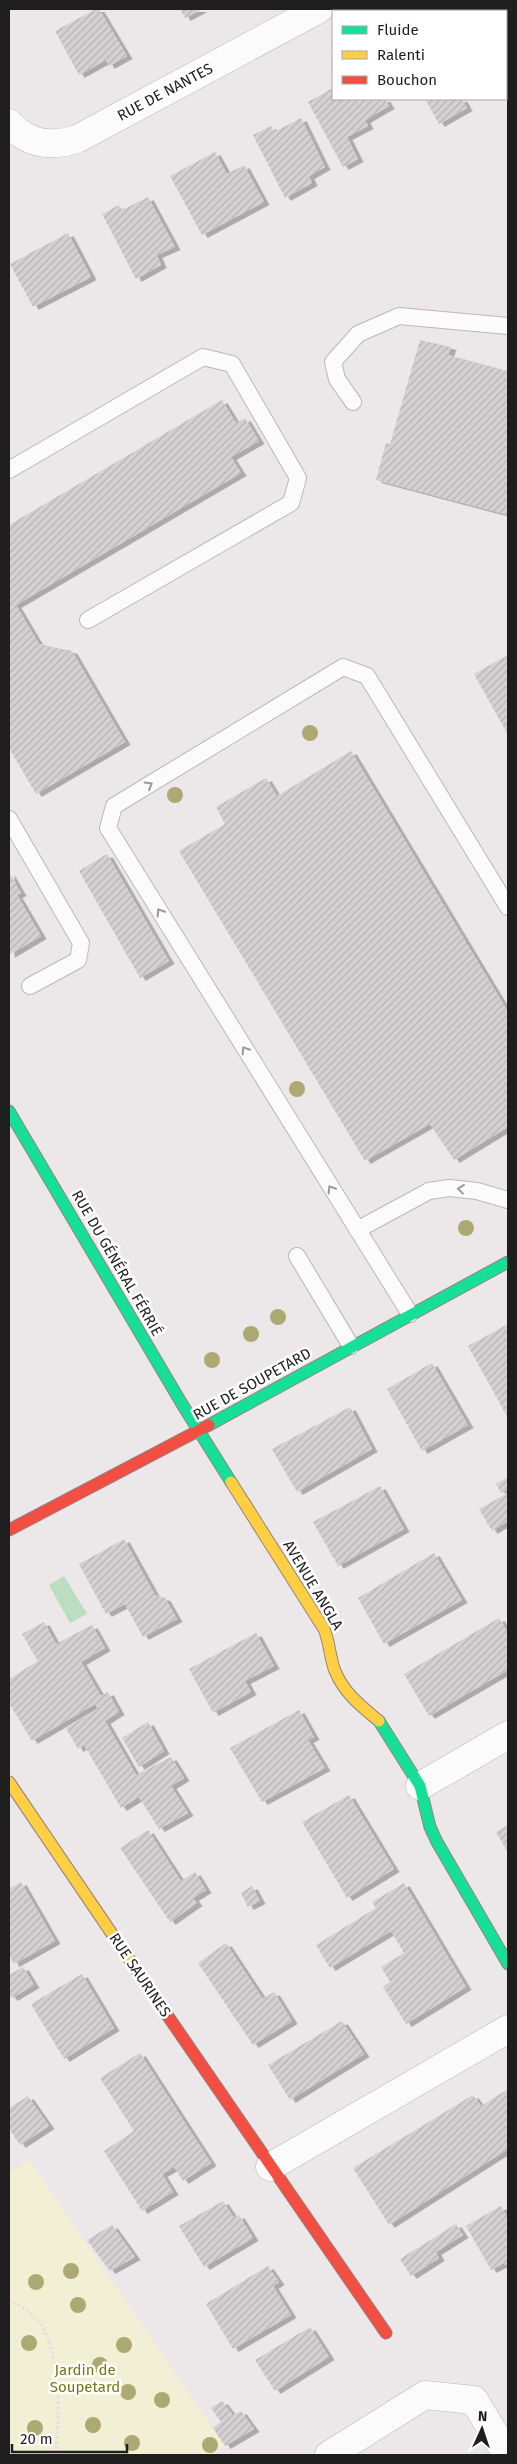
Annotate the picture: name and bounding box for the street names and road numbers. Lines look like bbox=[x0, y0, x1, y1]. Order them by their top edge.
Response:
street label: RUE DE NANTES bbox=[114, 59, 216, 125]
street label: RUE DU GÉNÉRAL FÉRRIÉ bbox=[68, 1187, 166, 1339]
street label: RUE DE SOUPETARD bbox=[190, 1344, 314, 1424]
street label: AVENUE ANGLA bbox=[279, 1537, 347, 1633]
street label: RUE SAURINES bbox=[105, 1930, 175, 2020]

